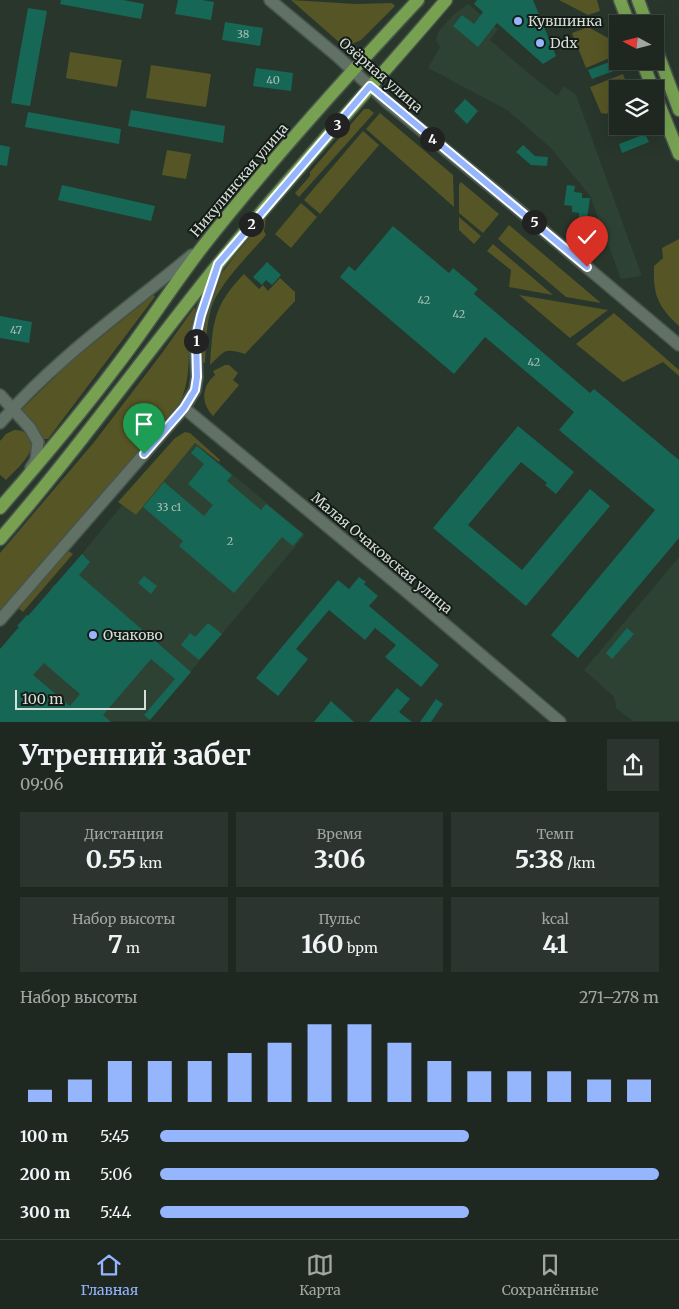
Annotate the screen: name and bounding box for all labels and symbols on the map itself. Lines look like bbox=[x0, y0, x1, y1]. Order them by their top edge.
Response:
place label: Кувшинка bbox=[528, 12, 603, 30]
marker: Кувшинка bbox=[512, 15, 524, 27]
north arrow bbox=[609, 15, 664, 70]
house number: 38 bbox=[237, 27, 250, 41]
street label: Озёрная улица bbox=[335, 34, 427, 117]
place label: Ddx bbox=[550, 34, 578, 52]
marker: Ddx bbox=[534, 37, 546, 49]
house number: 40 bbox=[266, 73, 280, 87]
pin: 3 bbox=[324, 112, 350, 138]
street label: Никулинская улица bbox=[186, 119, 292, 241]
pin: 4 bbox=[420, 126, 444, 152]
pin: 5 bbox=[522, 210, 546, 234]
pin: 2 bbox=[238, 212, 264, 236]
pin bbox=[566, 216, 608, 267]
house number: 42 bbox=[418, 293, 430, 307]
house number: 42 bbox=[453, 307, 465, 321]
house number: 47 bbox=[10, 323, 22, 337]
pin: 1 bbox=[184, 328, 208, 354]
house number: 42 bbox=[528, 355, 540, 369]
pin bbox=[123, 403, 165, 454]
street label: Малая Очаковская улица bbox=[308, 489, 457, 618]
house number: 33 с1 bbox=[157, 500, 181, 514]
house number: 2 bbox=[227, 534, 233, 548]
place label: Очаково bbox=[103, 626, 163, 644]
marker: Очаково bbox=[87, 629, 99, 641]
scale bar bbox=[15, 686, 146, 710]

